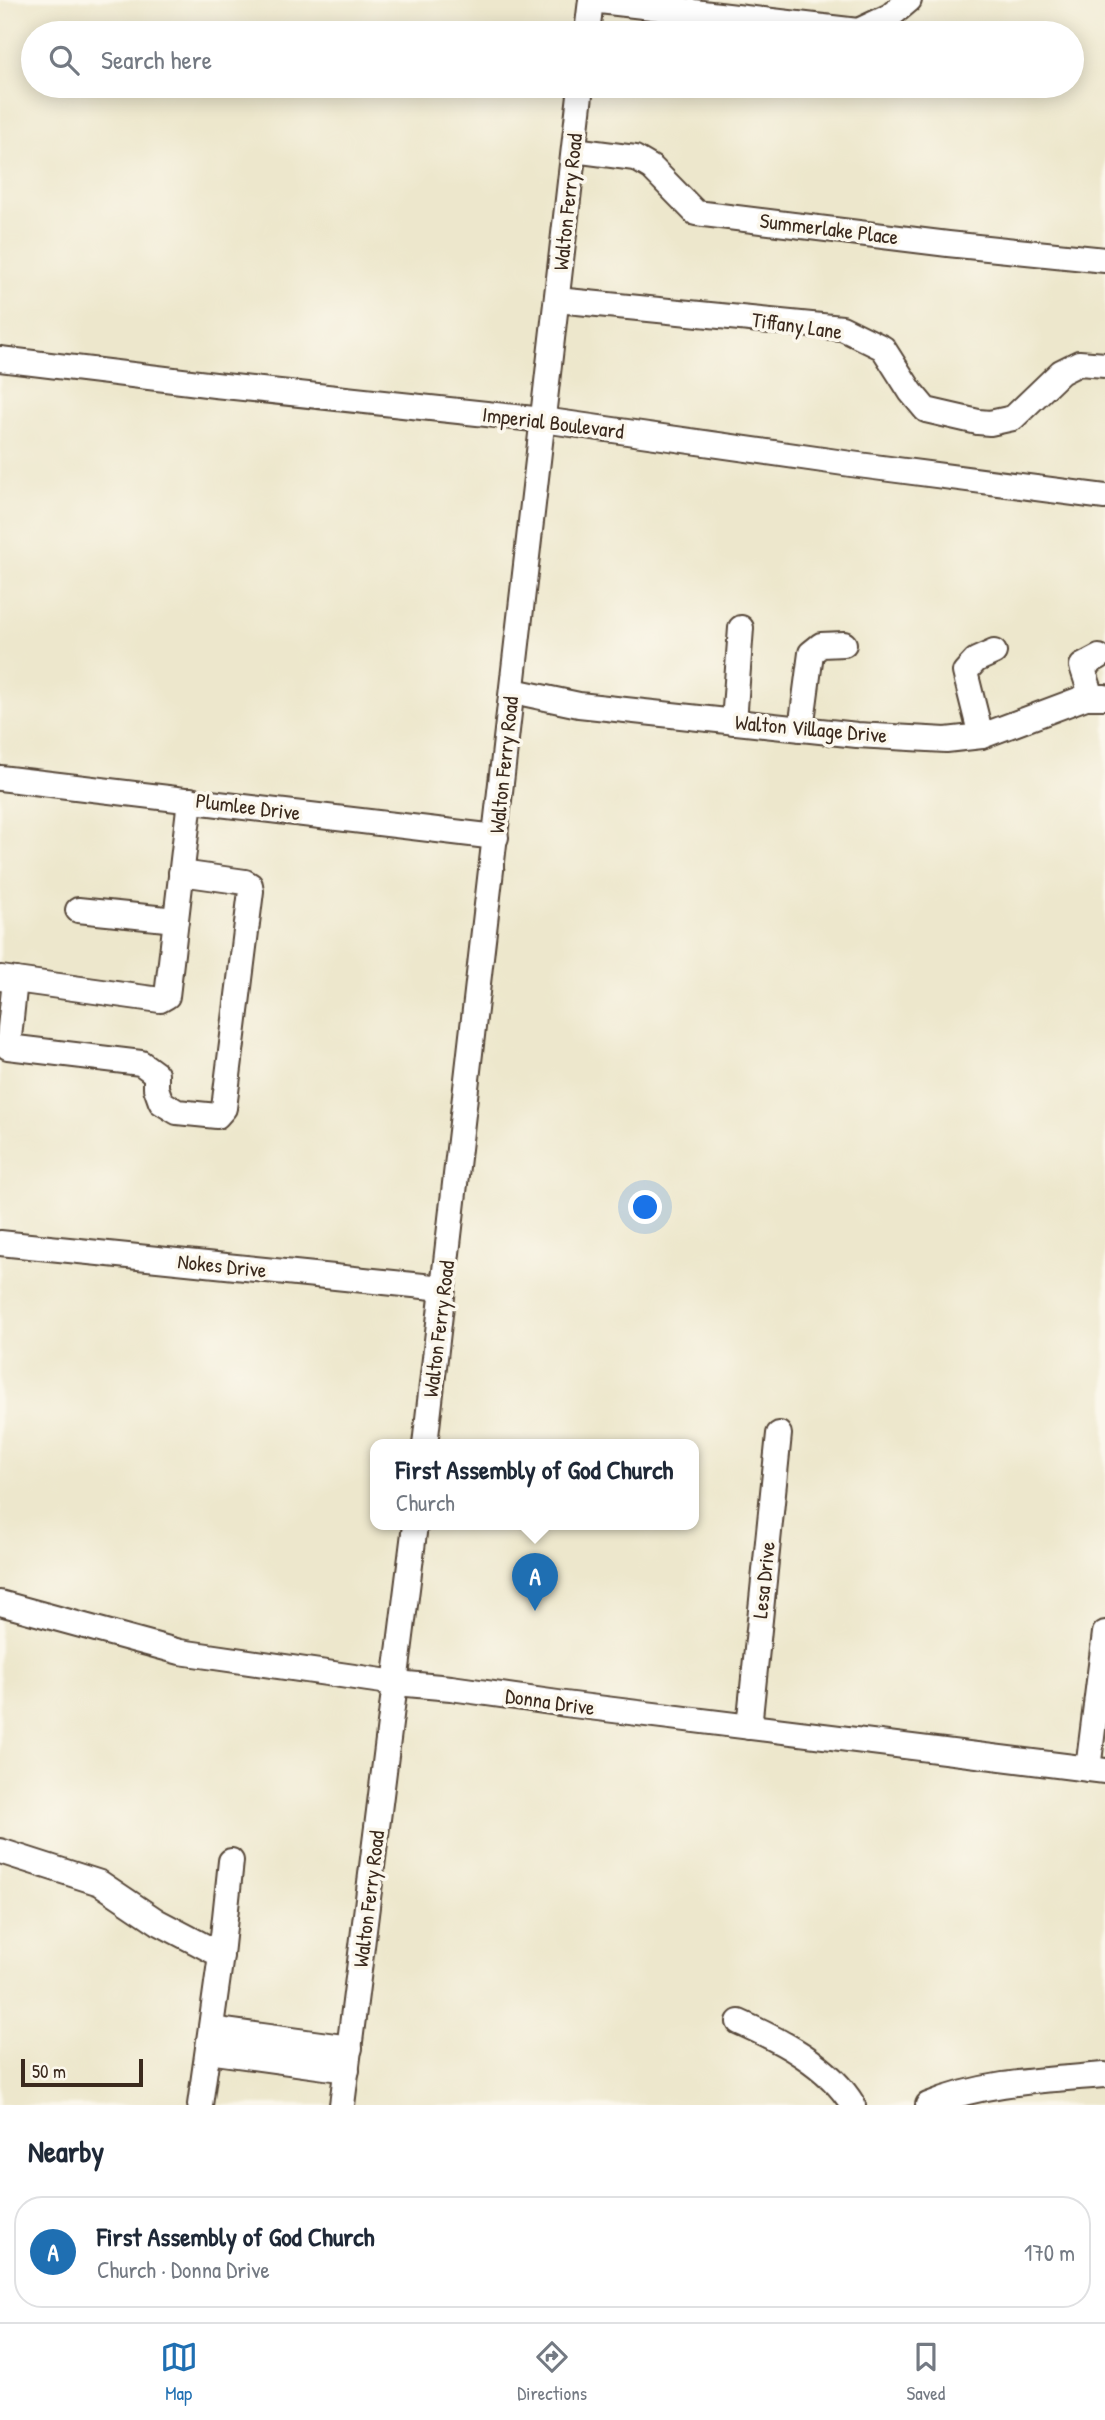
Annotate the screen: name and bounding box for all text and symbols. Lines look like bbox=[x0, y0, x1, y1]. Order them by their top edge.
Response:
search box bbox=[21, 21, 1084, 98]
icon: search bbox=[45, 41, 83, 79]
text: Search here bbox=[101, 42, 212, 77]
street label: Walton Ferry Road bbox=[546, 132, 589, 272]
street label: Summerlake Place bbox=[758, 206, 900, 251]
street label: Tiffany Lane bbox=[750, 305, 844, 346]
street label: Imperial Boulevard bbox=[481, 399, 625, 446]
street label: Walton Ferry Road bbox=[482, 695, 525, 835]
street label: Walton Village Drive bbox=[734, 707, 888, 750]
street label: Plumlee Drive bbox=[194, 786, 302, 827]
your location bbox=[628, 1190, 662, 1224]
street label: Nokes Drive bbox=[176, 1246, 268, 1285]
street label: Walton Ferry Road bbox=[416, 1259, 461, 1399]
popup bbox=[370, 1439, 699, 1530]
text: First Assembly of God Church bbox=[396, 1452, 673, 1487]
text: Church bbox=[396, 1487, 455, 1518]
street label: Lesa Drive bbox=[745, 1540, 782, 1620]
pin: A bbox=[512, 1553, 558, 1611]
street label: Donna Drive bbox=[503, 1681, 597, 1722]
street label: Walton Ferry Road bbox=[346, 1829, 391, 1969]
scale bar bbox=[21, 2056, 144, 2088]
text: 50 m bbox=[32, 2058, 66, 2084]
text: Nearby bbox=[28, 2131, 104, 2171]
text: First Assembly of God Church bbox=[97, 2219, 374, 2254]
text: A bbox=[47, 2237, 59, 2268]
text: 170 m bbox=[1024, 2237, 1075, 2268]
text: Church · Donna Drive bbox=[97, 2254, 270, 2285]
tab: Map bbox=[160, 2338, 198, 2406]
tab: Directions bbox=[517, 2338, 587, 2406]
tab: Saved bbox=[907, 2338, 945, 2406]

